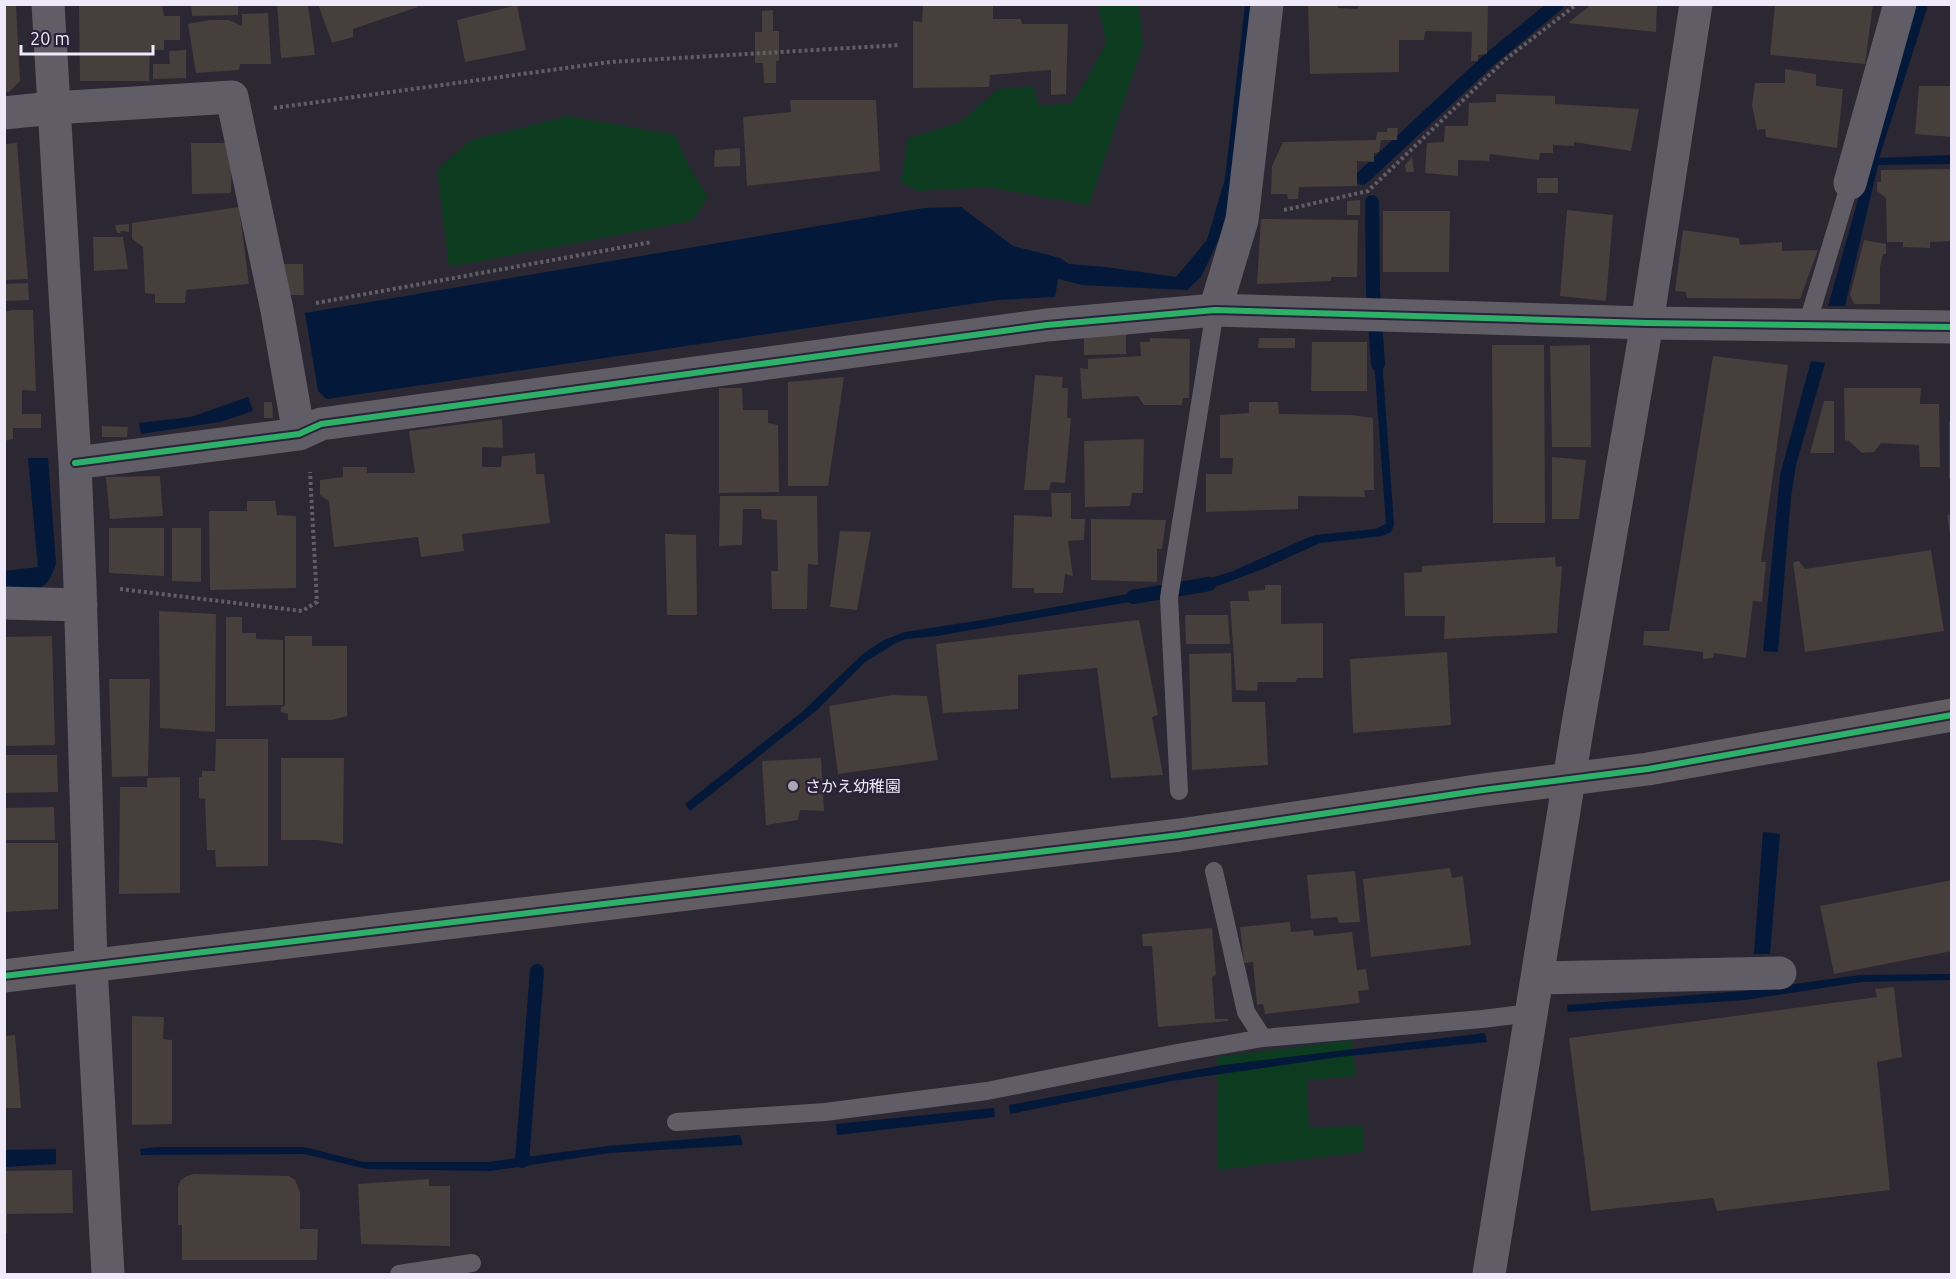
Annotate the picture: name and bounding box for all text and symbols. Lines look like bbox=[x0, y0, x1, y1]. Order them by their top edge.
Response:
scale bar bbox=[21, 18, 153, 56]
text: 20 m bbox=[30, 28, 70, 48]
place label: さかえ幼稚園 bbox=[805, 777, 901, 795]
marker: さかえ幼稚園 bbox=[786, 779, 800, 793]

